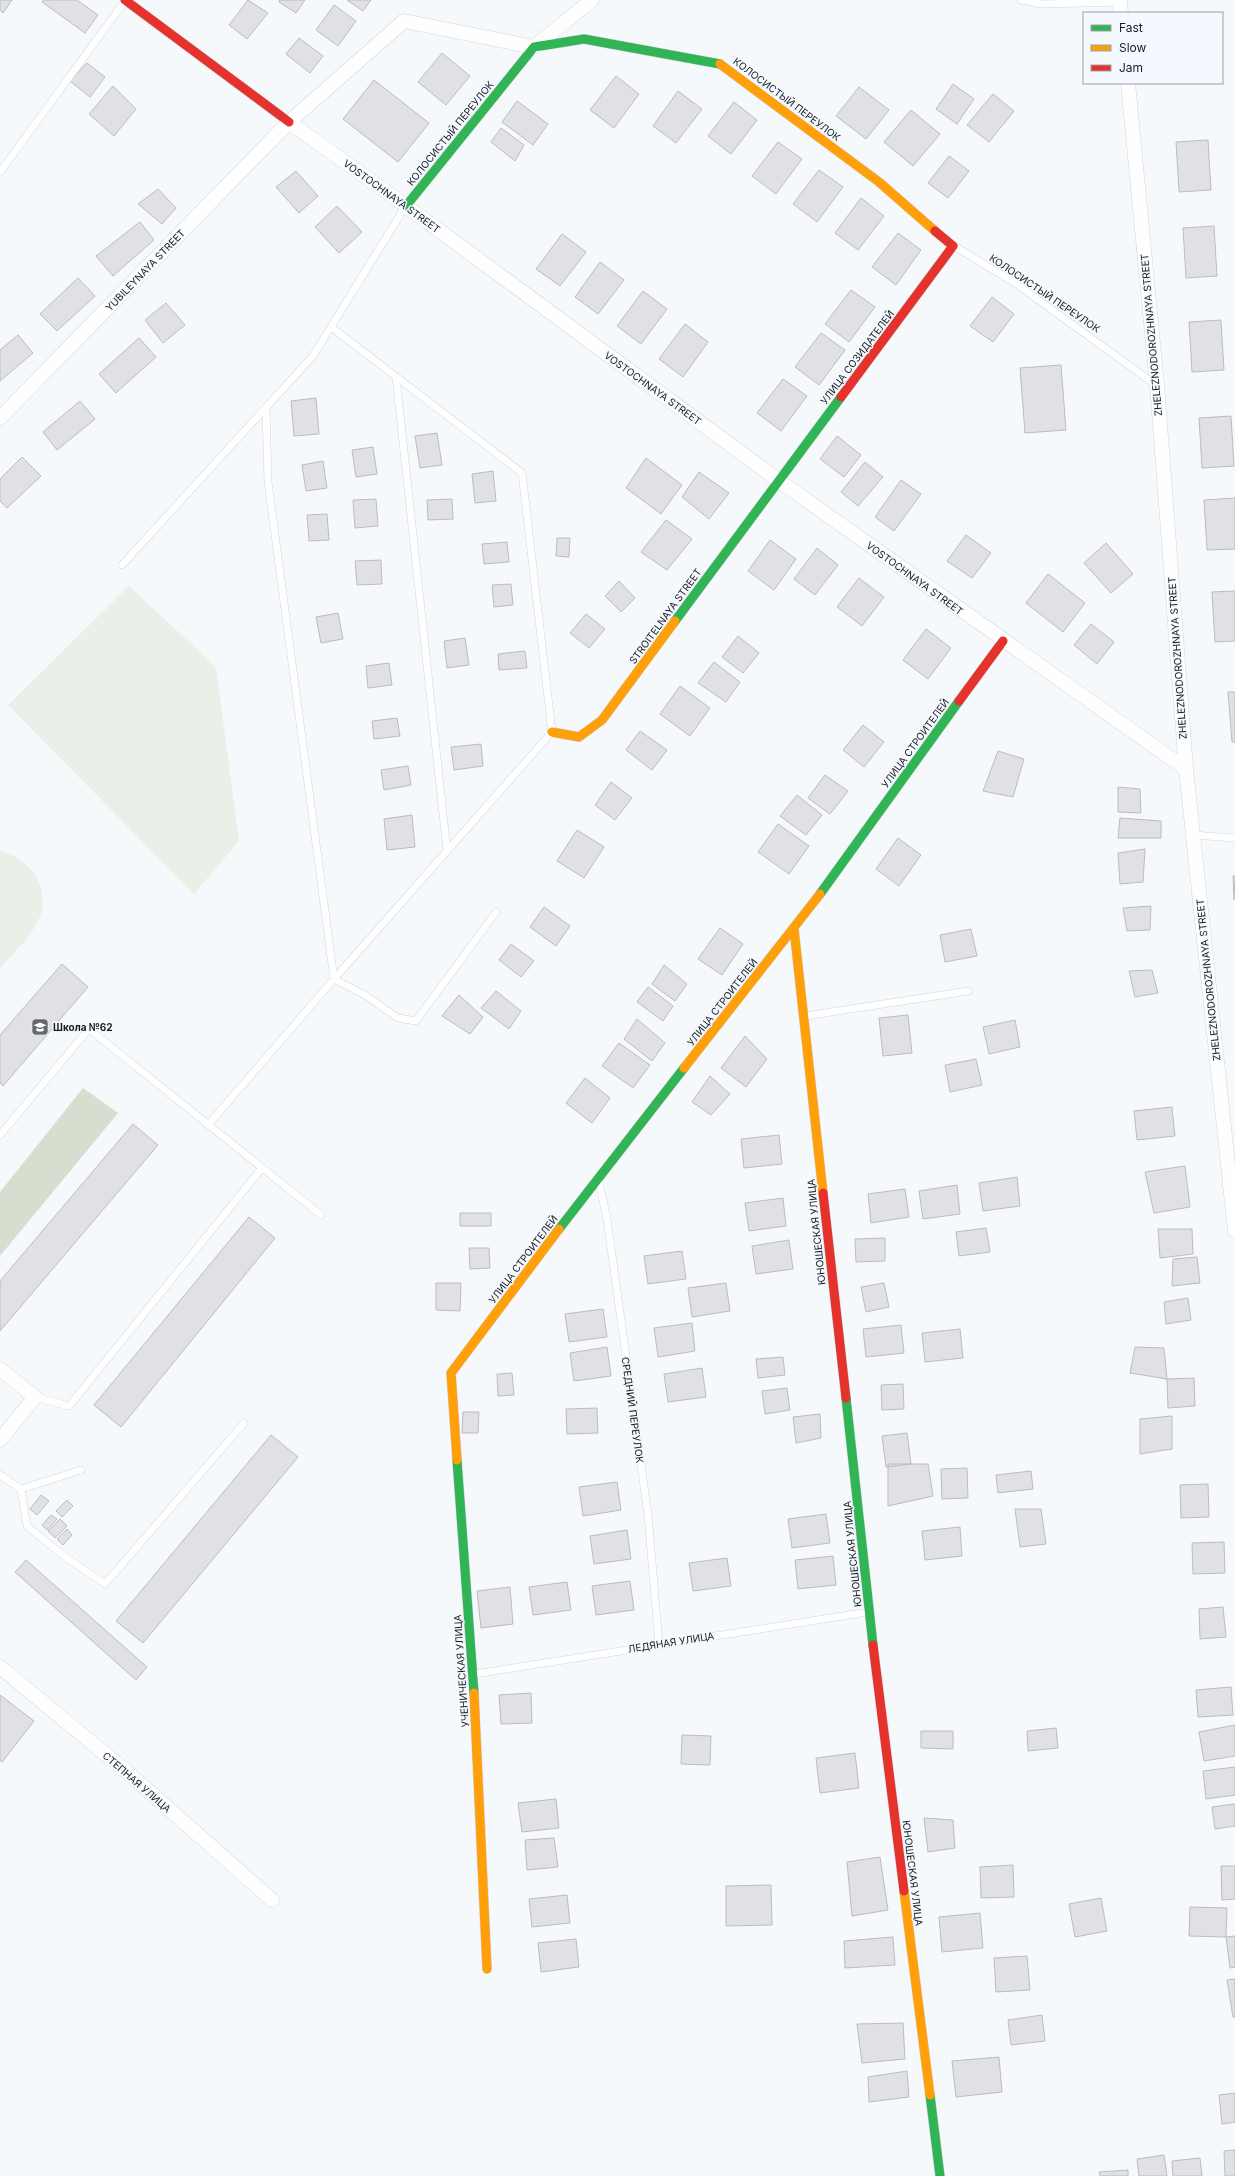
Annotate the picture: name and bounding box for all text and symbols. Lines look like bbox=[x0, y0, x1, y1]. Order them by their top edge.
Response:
legend bbox=[1083, 12, 1223, 84]
text: Fast bbox=[1119, 20, 1143, 35]
text: Slow bbox=[1119, 40, 1147, 55]
street label: КОЛОСИСТЫЙ ПЕРЕУЛОК bbox=[731, 54, 844, 143]
text: Jam bbox=[1119, 60, 1143, 75]
street label: КОЛОСИСТЫЙ ПЕРЕУЛОК bbox=[403, 78, 496, 188]
street label: VOSTOCHNAYA STREET bbox=[341, 157, 443, 235]
street label: YUBILEYNAYA STREET bbox=[103, 227, 187, 313]
street label: КОЛОСИСТЫЙ ПЕРЕУЛОК bbox=[987, 251, 1103, 335]
street label: ZHELEZNODOROZHNAYA STREET bbox=[1138, 253, 1164, 417]
street label: УЛИЦА СОЗИДАТЕЛЕЙ bbox=[817, 307, 896, 406]
street label: VOSTOCHNAYA STREET bbox=[602, 349, 704, 427]
street label: VOSTOCHNAYA STREET bbox=[864, 539, 966, 617]
street label: STROITELNAYA STREET bbox=[626, 566, 704, 666]
street label: ZHELEZNODOROZHNAYA STREET bbox=[1165, 576, 1189, 740]
street label: УЛИЦА СТРОИТЕЛЕЙ bbox=[878, 696, 951, 790]
street label: ZHELEZNODOROZHNAYA STREET bbox=[1194, 898, 1222, 1062]
street label: УЛИЦА СТРОИТЕЛЕЙ bbox=[684, 956, 760, 1048]
school or university icon: Школа №62 bbox=[30, 1017, 50, 1037]
place label: Школа №62 bbox=[53, 1021, 113, 1033]
street label: ЮНОШЕСКАЯ УЛИЦА bbox=[804, 1178, 828, 1286]
street label: УЛИЦА СТРОИТЕЛЕЙ bbox=[485, 1212, 560, 1305]
street label: СРЕДНИЙ ПЕРЕУЛОК bbox=[620, 1356, 647, 1464]
street label: ЮНОШЕСКАЯ УЛИЦА bbox=[840, 1500, 864, 1608]
street label: УЧЕНИЧЕСКАЯ УЛИЦА bbox=[451, 1614, 471, 1728]
street label: ЛЕДЯНАЯ УЛИЦА bbox=[627, 1629, 715, 1655]
street label: СТЕПНАЯ УЛИЦА bbox=[101, 1749, 174, 1815]
street label: ЮНОШЕСКАЯ УЛИЦА bbox=[901, 1819, 925, 1927]

